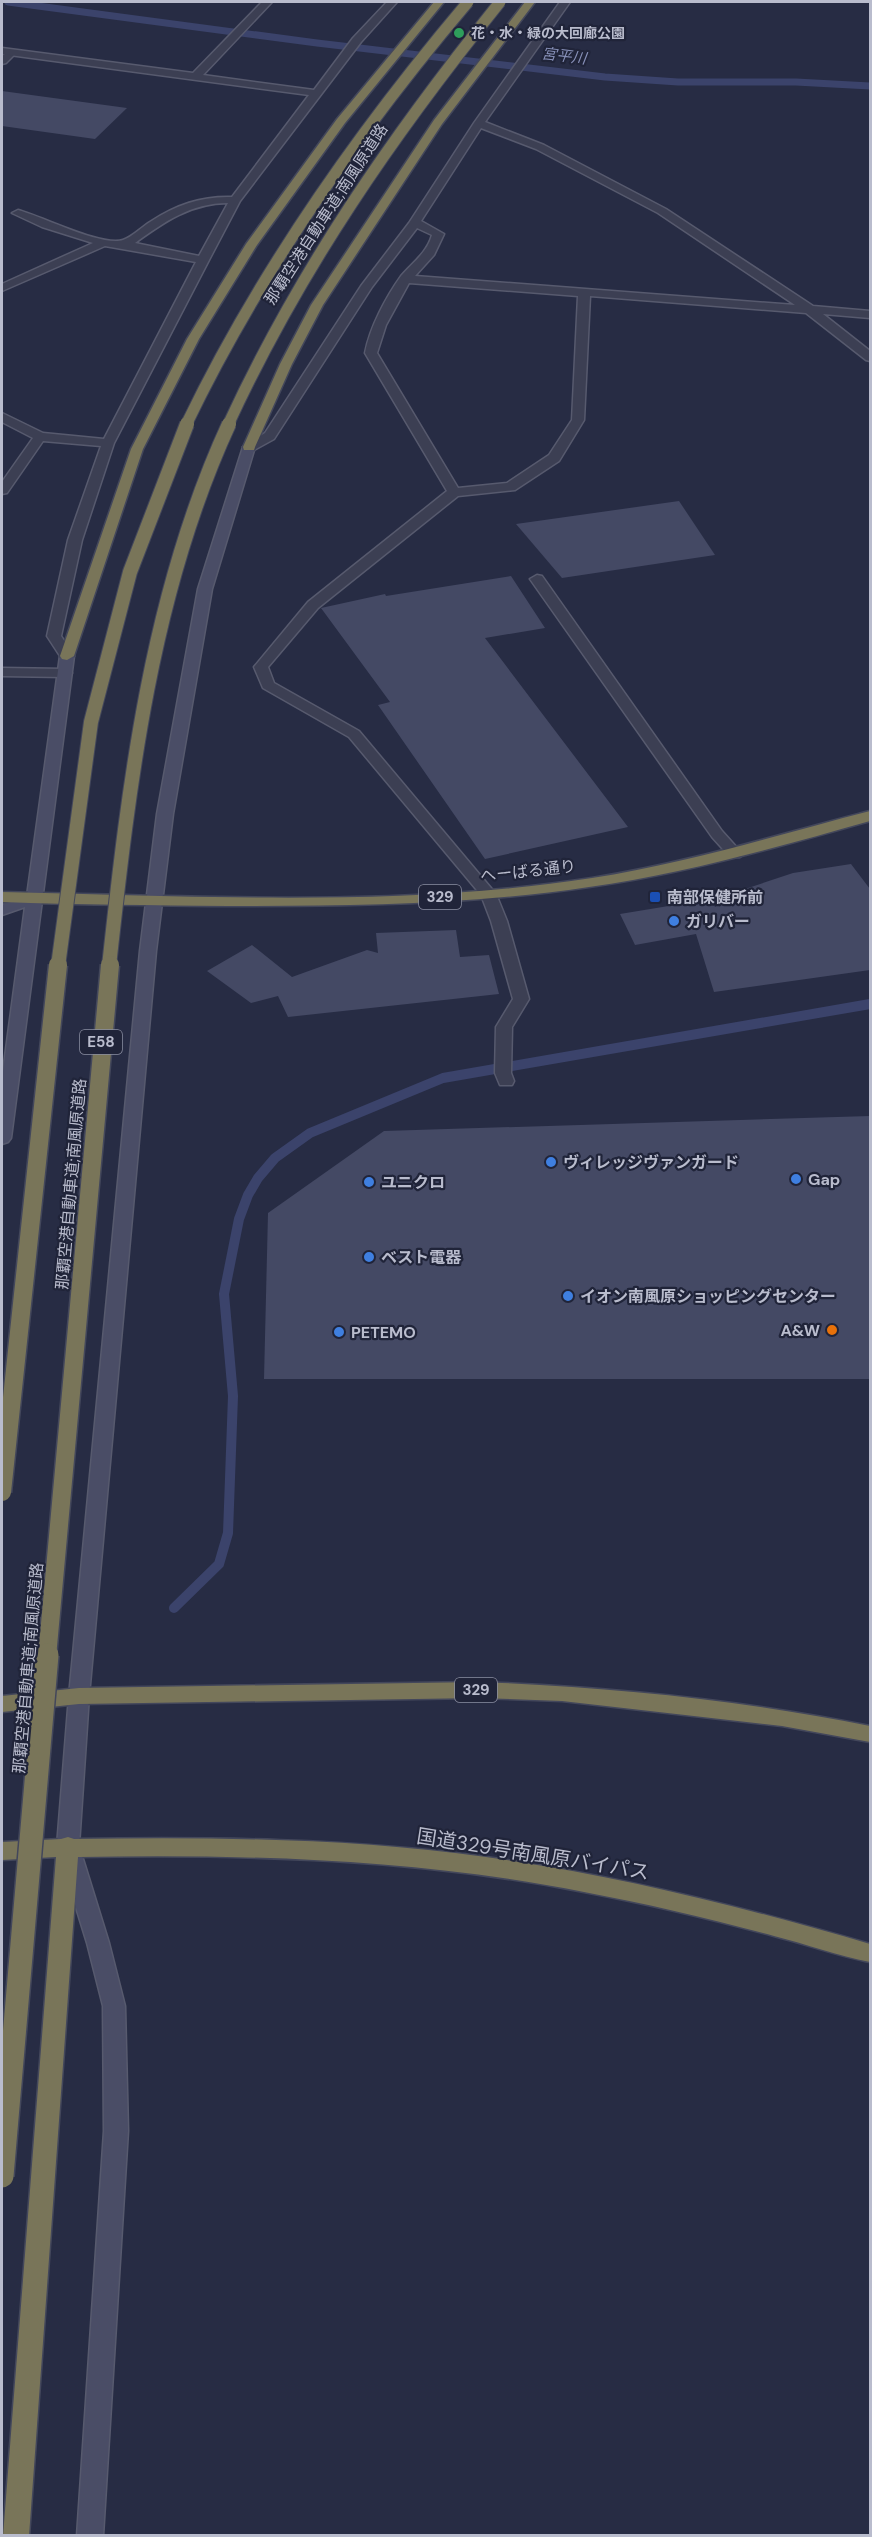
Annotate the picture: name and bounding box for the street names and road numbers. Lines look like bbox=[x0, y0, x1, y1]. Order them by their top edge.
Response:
street label: 那覇空港自動車道;南風原道路 bbox=[260, 120, 392, 308]
street label: へーばる通り bbox=[479, 856, 577, 886]
road number: 329 bbox=[419, 885, 461, 909]
road number: E58 bbox=[80, 1030, 122, 1054]
street label: 那覇空港自動車道;南風原道路 bbox=[51, 1078, 91, 1290]
street label: 那覇空港自動車道;南風原道路 bbox=[8, 1562, 48, 1774]
road number: 329 bbox=[455, 1678, 497, 1702]
street label: 国道329号南風原バイパス bbox=[415, 1823, 651, 1885]

